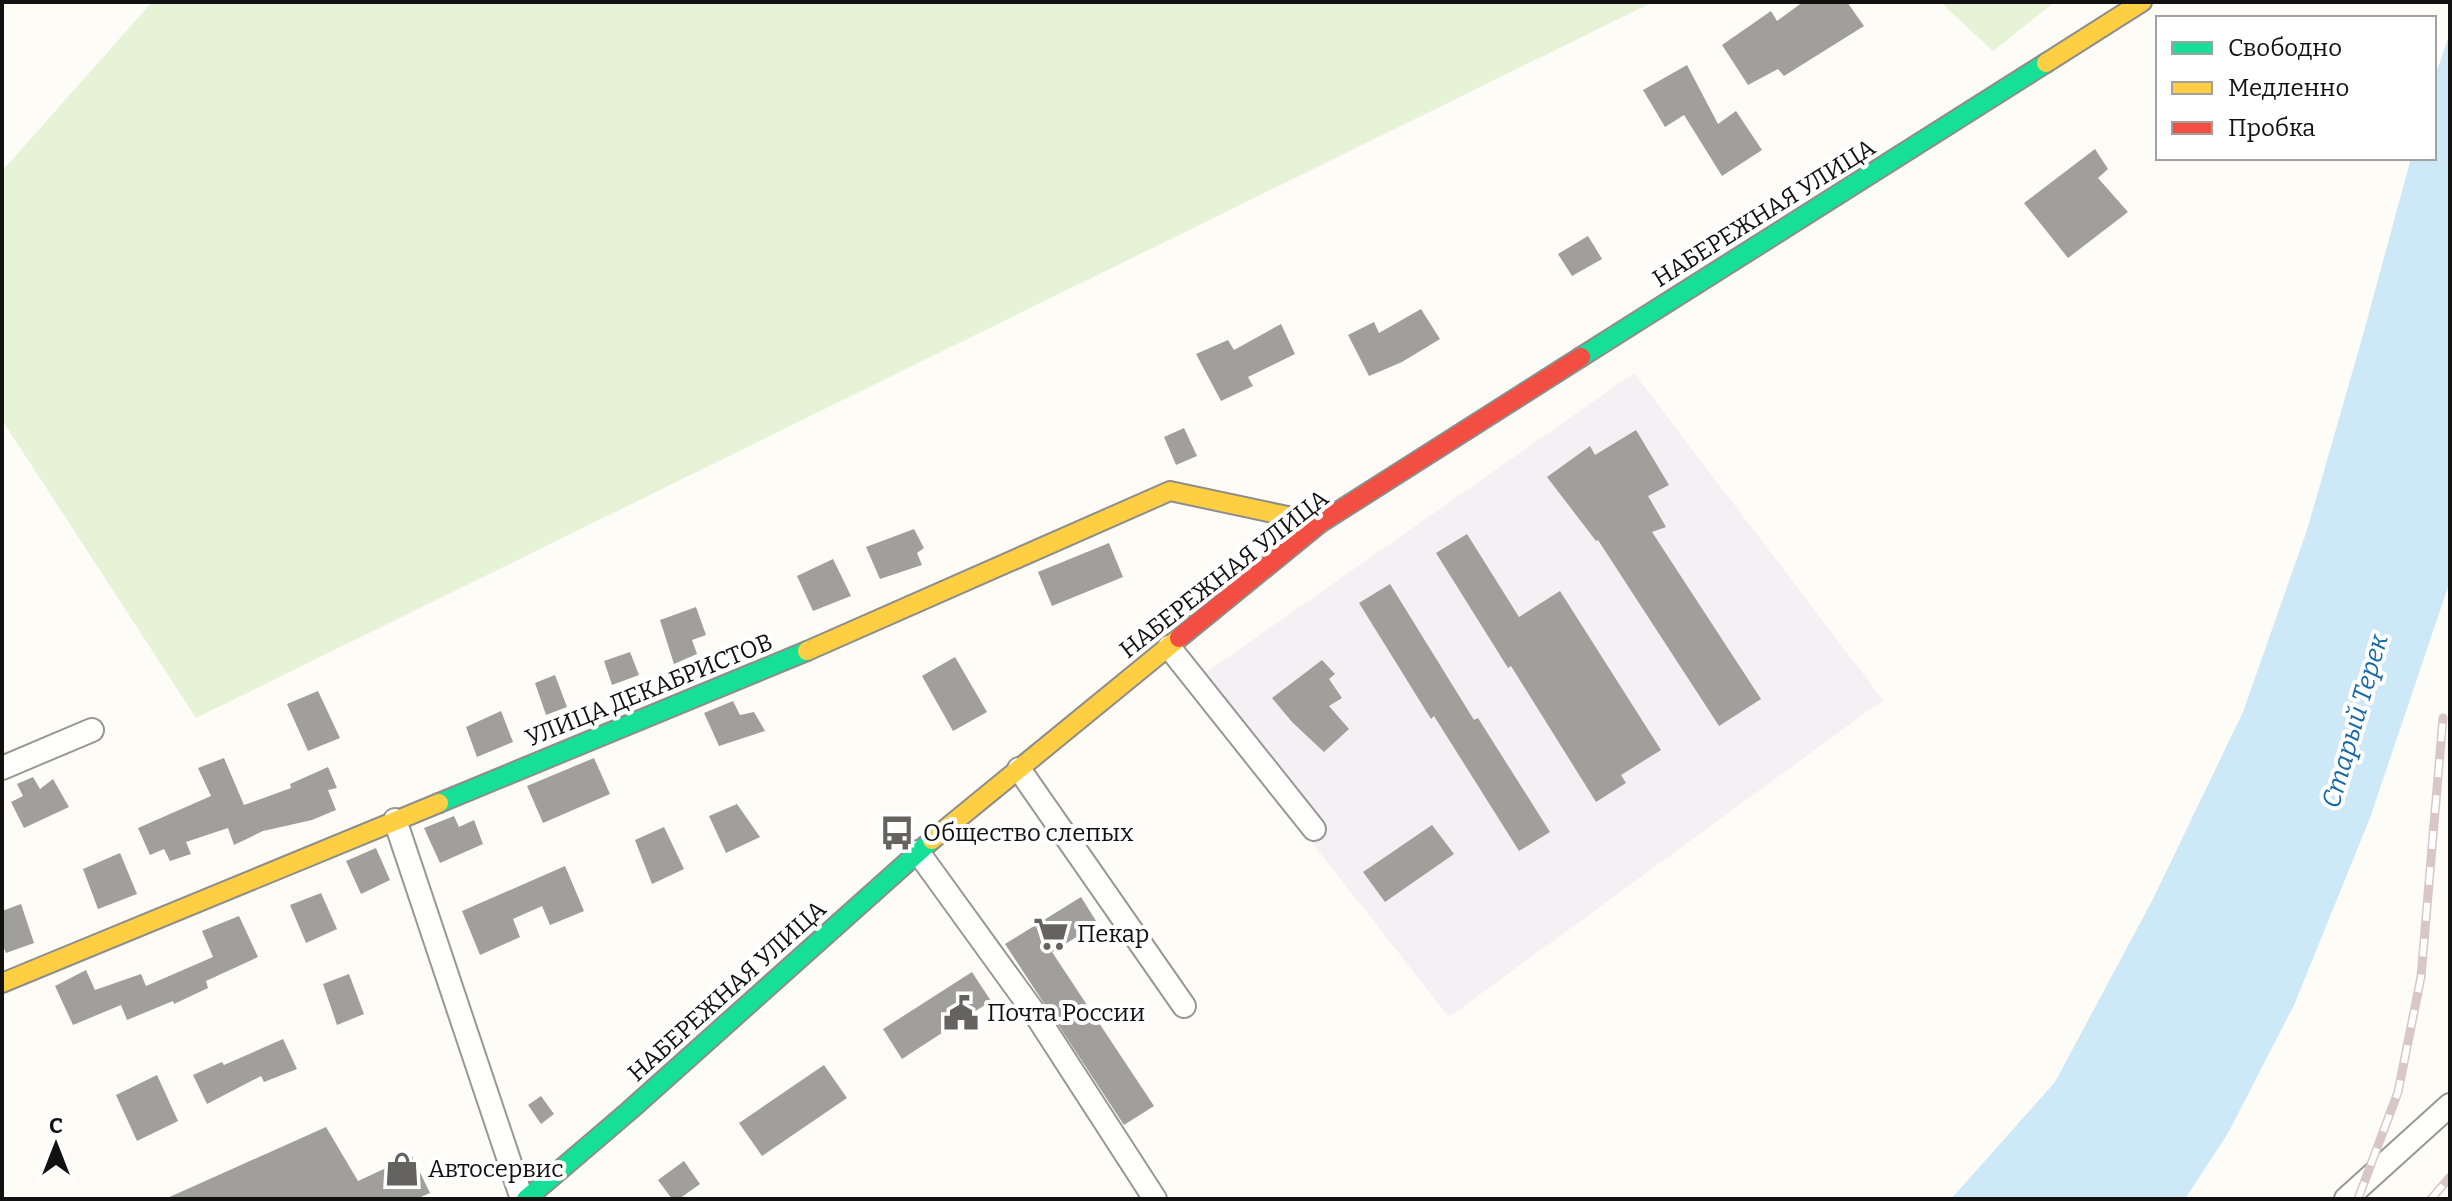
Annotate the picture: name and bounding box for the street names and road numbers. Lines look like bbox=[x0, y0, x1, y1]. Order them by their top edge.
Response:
street label: НАБЕРЕЖНАЯ УЛИЦА bbox=[1648, 133, 1880, 293]
street label: НАБЕРЕЖНАЯ УЛИЦА bbox=[1114, 484, 1334, 664]
street label: УЛИЦА ДЕКАБРИСТОВ bbox=[521, 628, 777, 752]
street label: НАБЕРЕЖНАЯ УЛИЦА bbox=[622, 895, 832, 1087]

